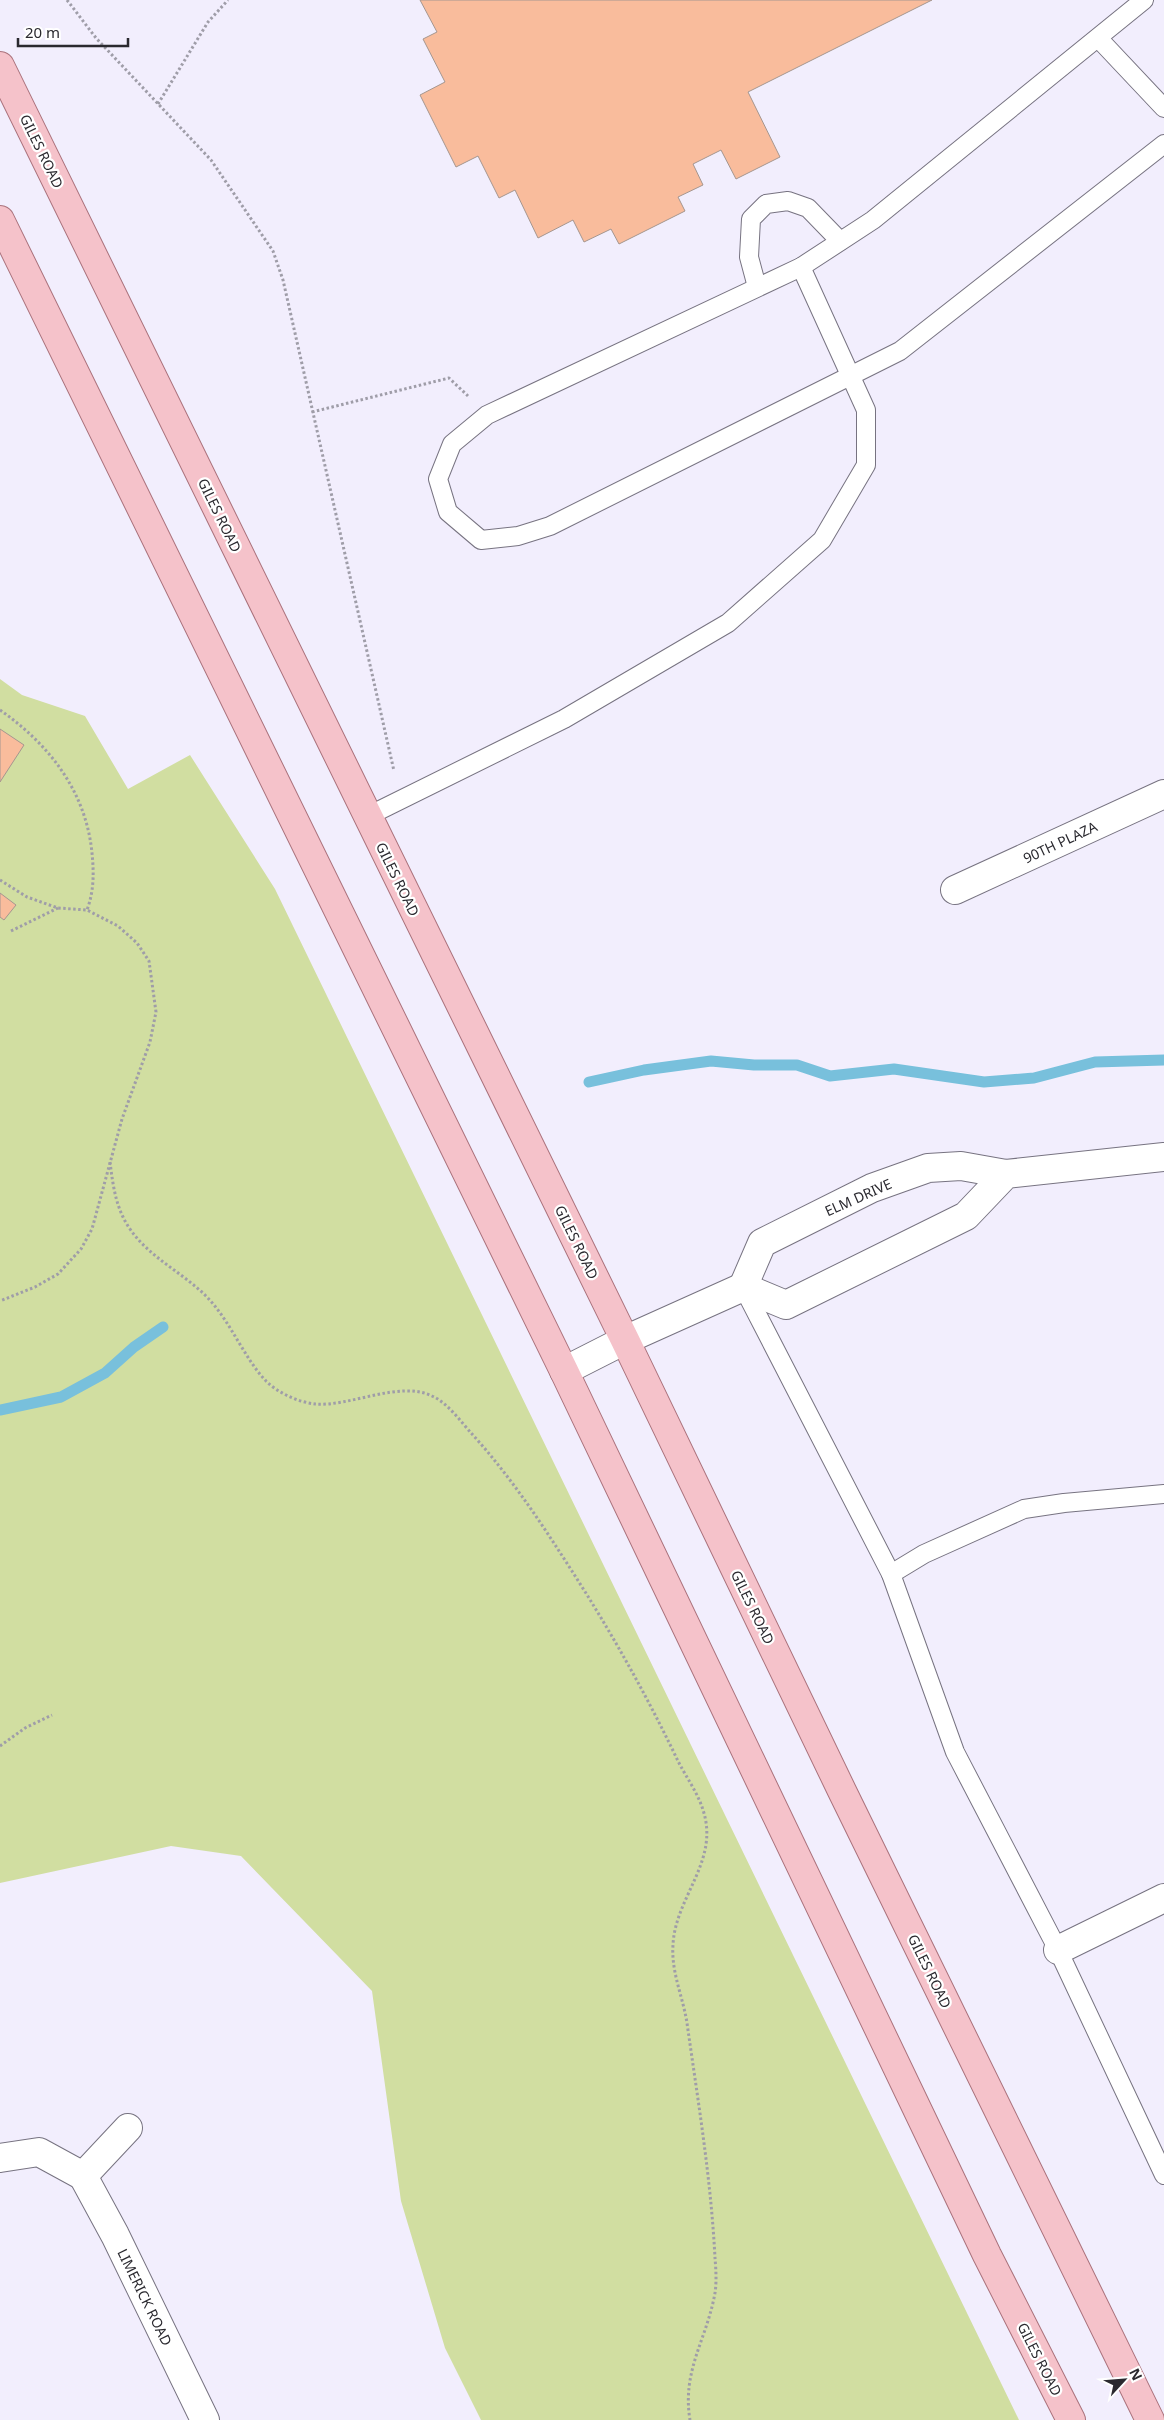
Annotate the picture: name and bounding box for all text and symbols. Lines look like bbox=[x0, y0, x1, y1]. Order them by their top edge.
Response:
scale bar bbox=[18, 15, 128, 47]
text: 20 m bbox=[25, 22, 60, 42]
street label: GILES ROAD bbox=[16, 111, 68, 191]
street label: GILES ROAD bbox=[194, 475, 246, 555]
street label: 90TH PLAZA bbox=[1020, 817, 1100, 867]
street label: GILES ROAD bbox=[372, 839, 424, 919]
street label: ELM DRIVE bbox=[822, 1174, 894, 1220]
street label: GILES ROAD bbox=[551, 1202, 603, 1282]
street label: GILES ROAD bbox=[727, 1567, 779, 1647]
street label: GILES ROAD bbox=[904, 1931, 956, 2011]
street label: LIMERICK ROAD bbox=[113, 2245, 177, 2349]
street label: GILES ROAD bbox=[1013, 2319, 1067, 2399]
north arrow bbox=[1099, 2355, 1149, 2405]
text: N bbox=[1125, 2365, 1147, 2383]

